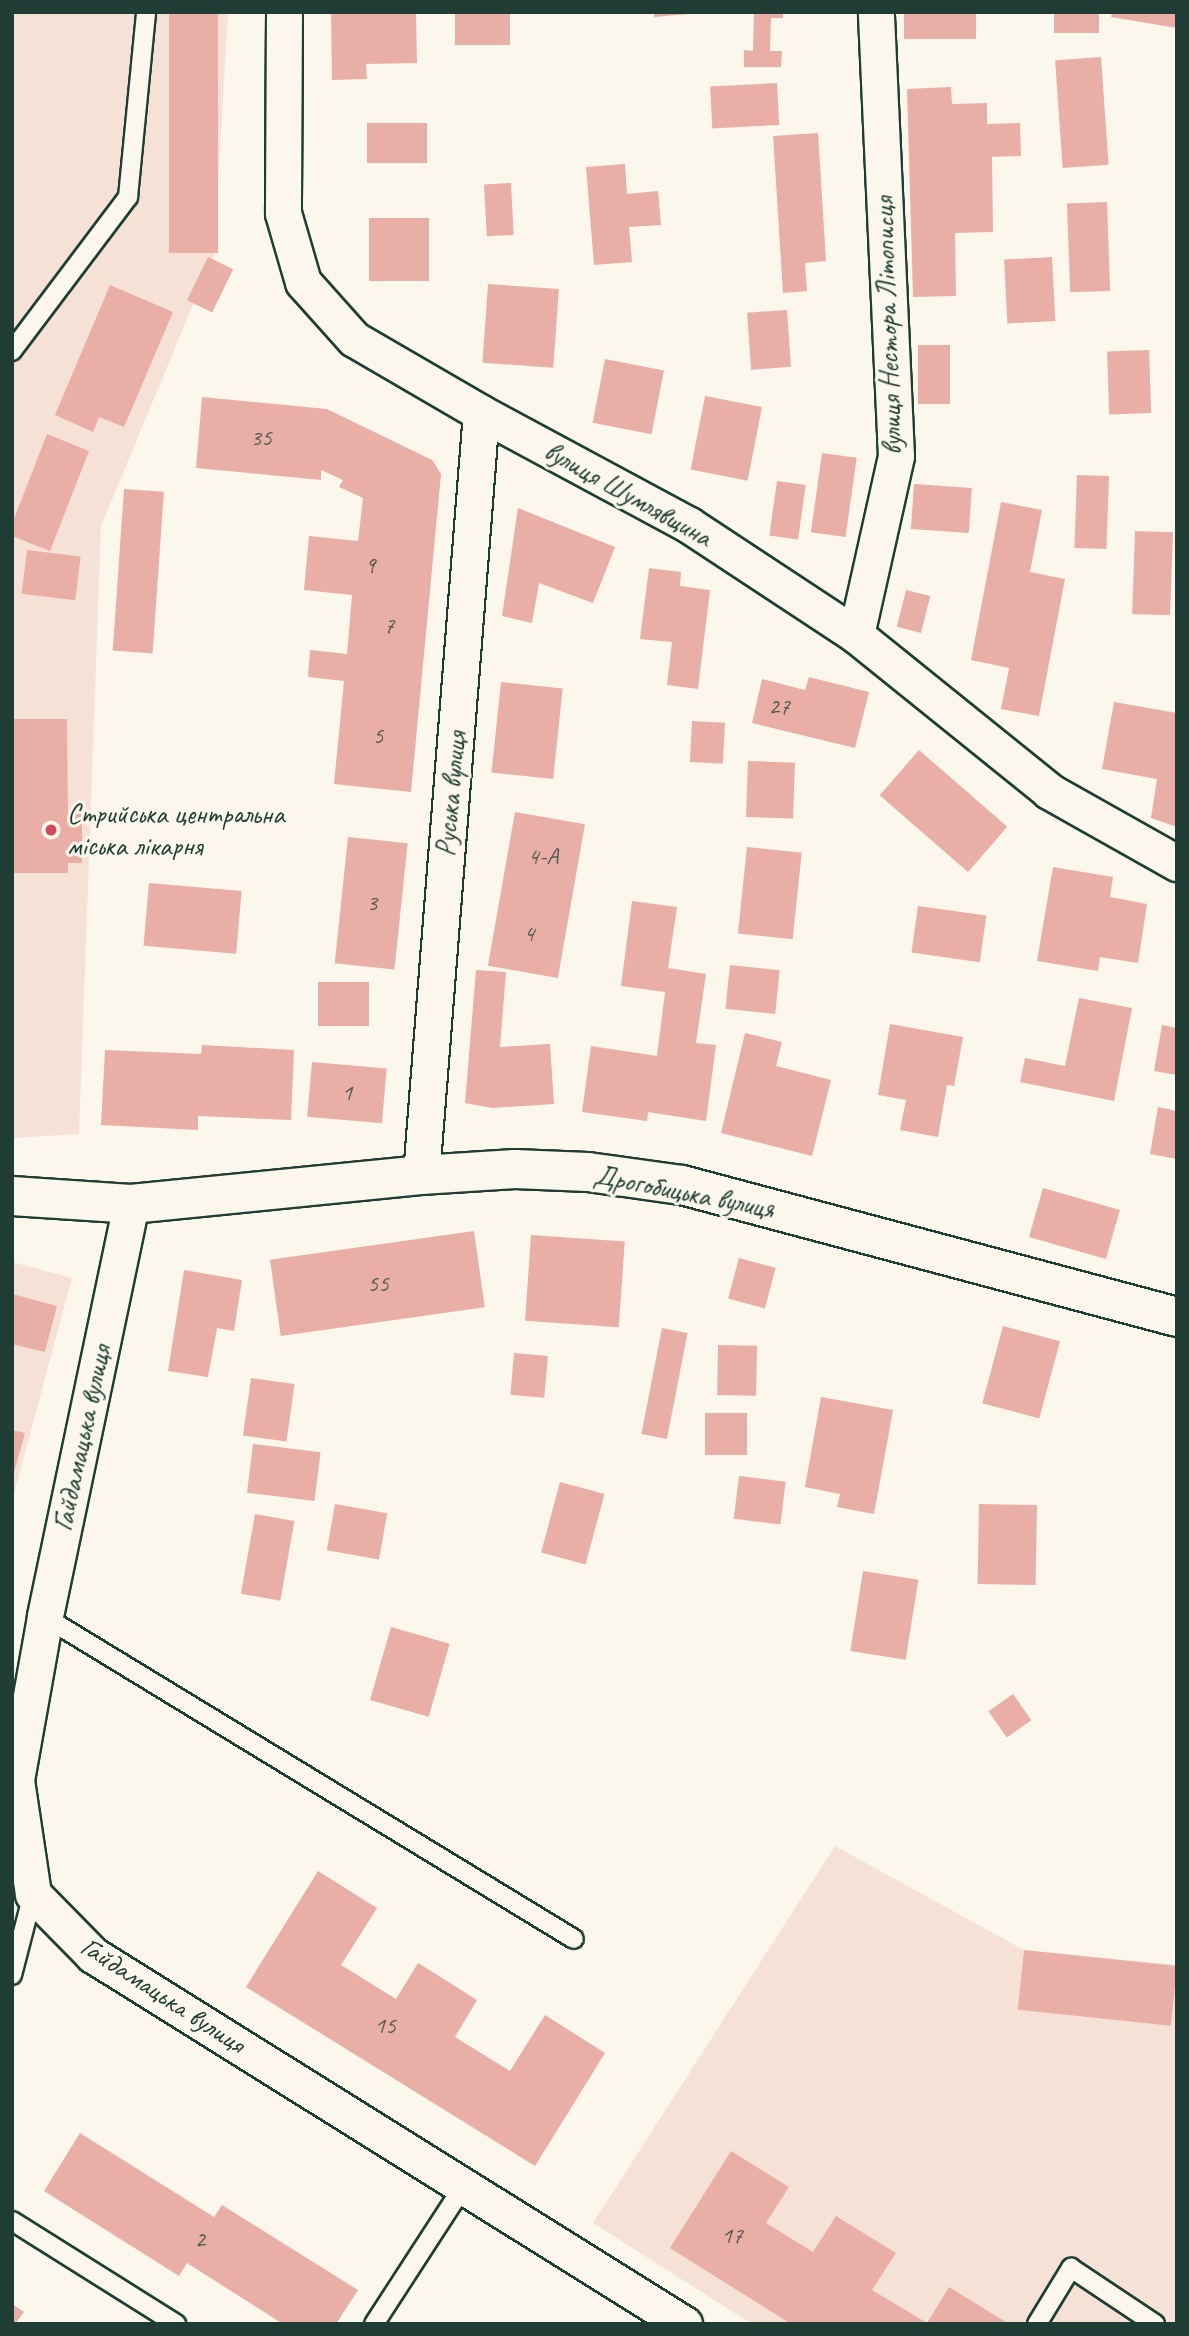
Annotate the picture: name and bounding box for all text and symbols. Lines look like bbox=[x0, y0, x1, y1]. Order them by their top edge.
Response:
street label: вулиця Нестора Літописця bbox=[867, 196, 909, 456]
house number: 35 bbox=[250, 424, 272, 452]
street label: вулиця Шумлявщина bbox=[538, 434, 718, 554]
house number: 9 bbox=[365, 552, 375, 580]
house number: 7 bbox=[384, 612, 394, 640]
house number: 27 bbox=[768, 693, 790, 721]
house number: 5 bbox=[373, 722, 383, 750]
street label: Руська вулиця bbox=[429, 729, 473, 859]
place label: Стрийська центральна міська лікарня bbox=[67, 797, 283, 863]
marker: Стрийська центральна міська лікарня bbox=[41, 820, 61, 840]
house number: 4-А bbox=[528, 843, 558, 871]
house number: 3 bbox=[367, 889, 377, 917]
house number: 4 bbox=[524, 920, 534, 948]
house number: 1 bbox=[342, 1079, 352, 1107]
street label: Дрогобицька вулиця bbox=[590, 1158, 778, 1226]
house number: 55 bbox=[367, 1270, 389, 1298]
street label: Гайдамацька вулиця bbox=[46, 1343, 118, 1533]
street label: Гайдамацька вулиця bbox=[75, 1930, 251, 2060]
house number: 15 bbox=[374, 2012, 396, 2040]
house number: 17 bbox=[721, 2222, 743, 2250]
house number: 2 bbox=[195, 2226, 205, 2254]

